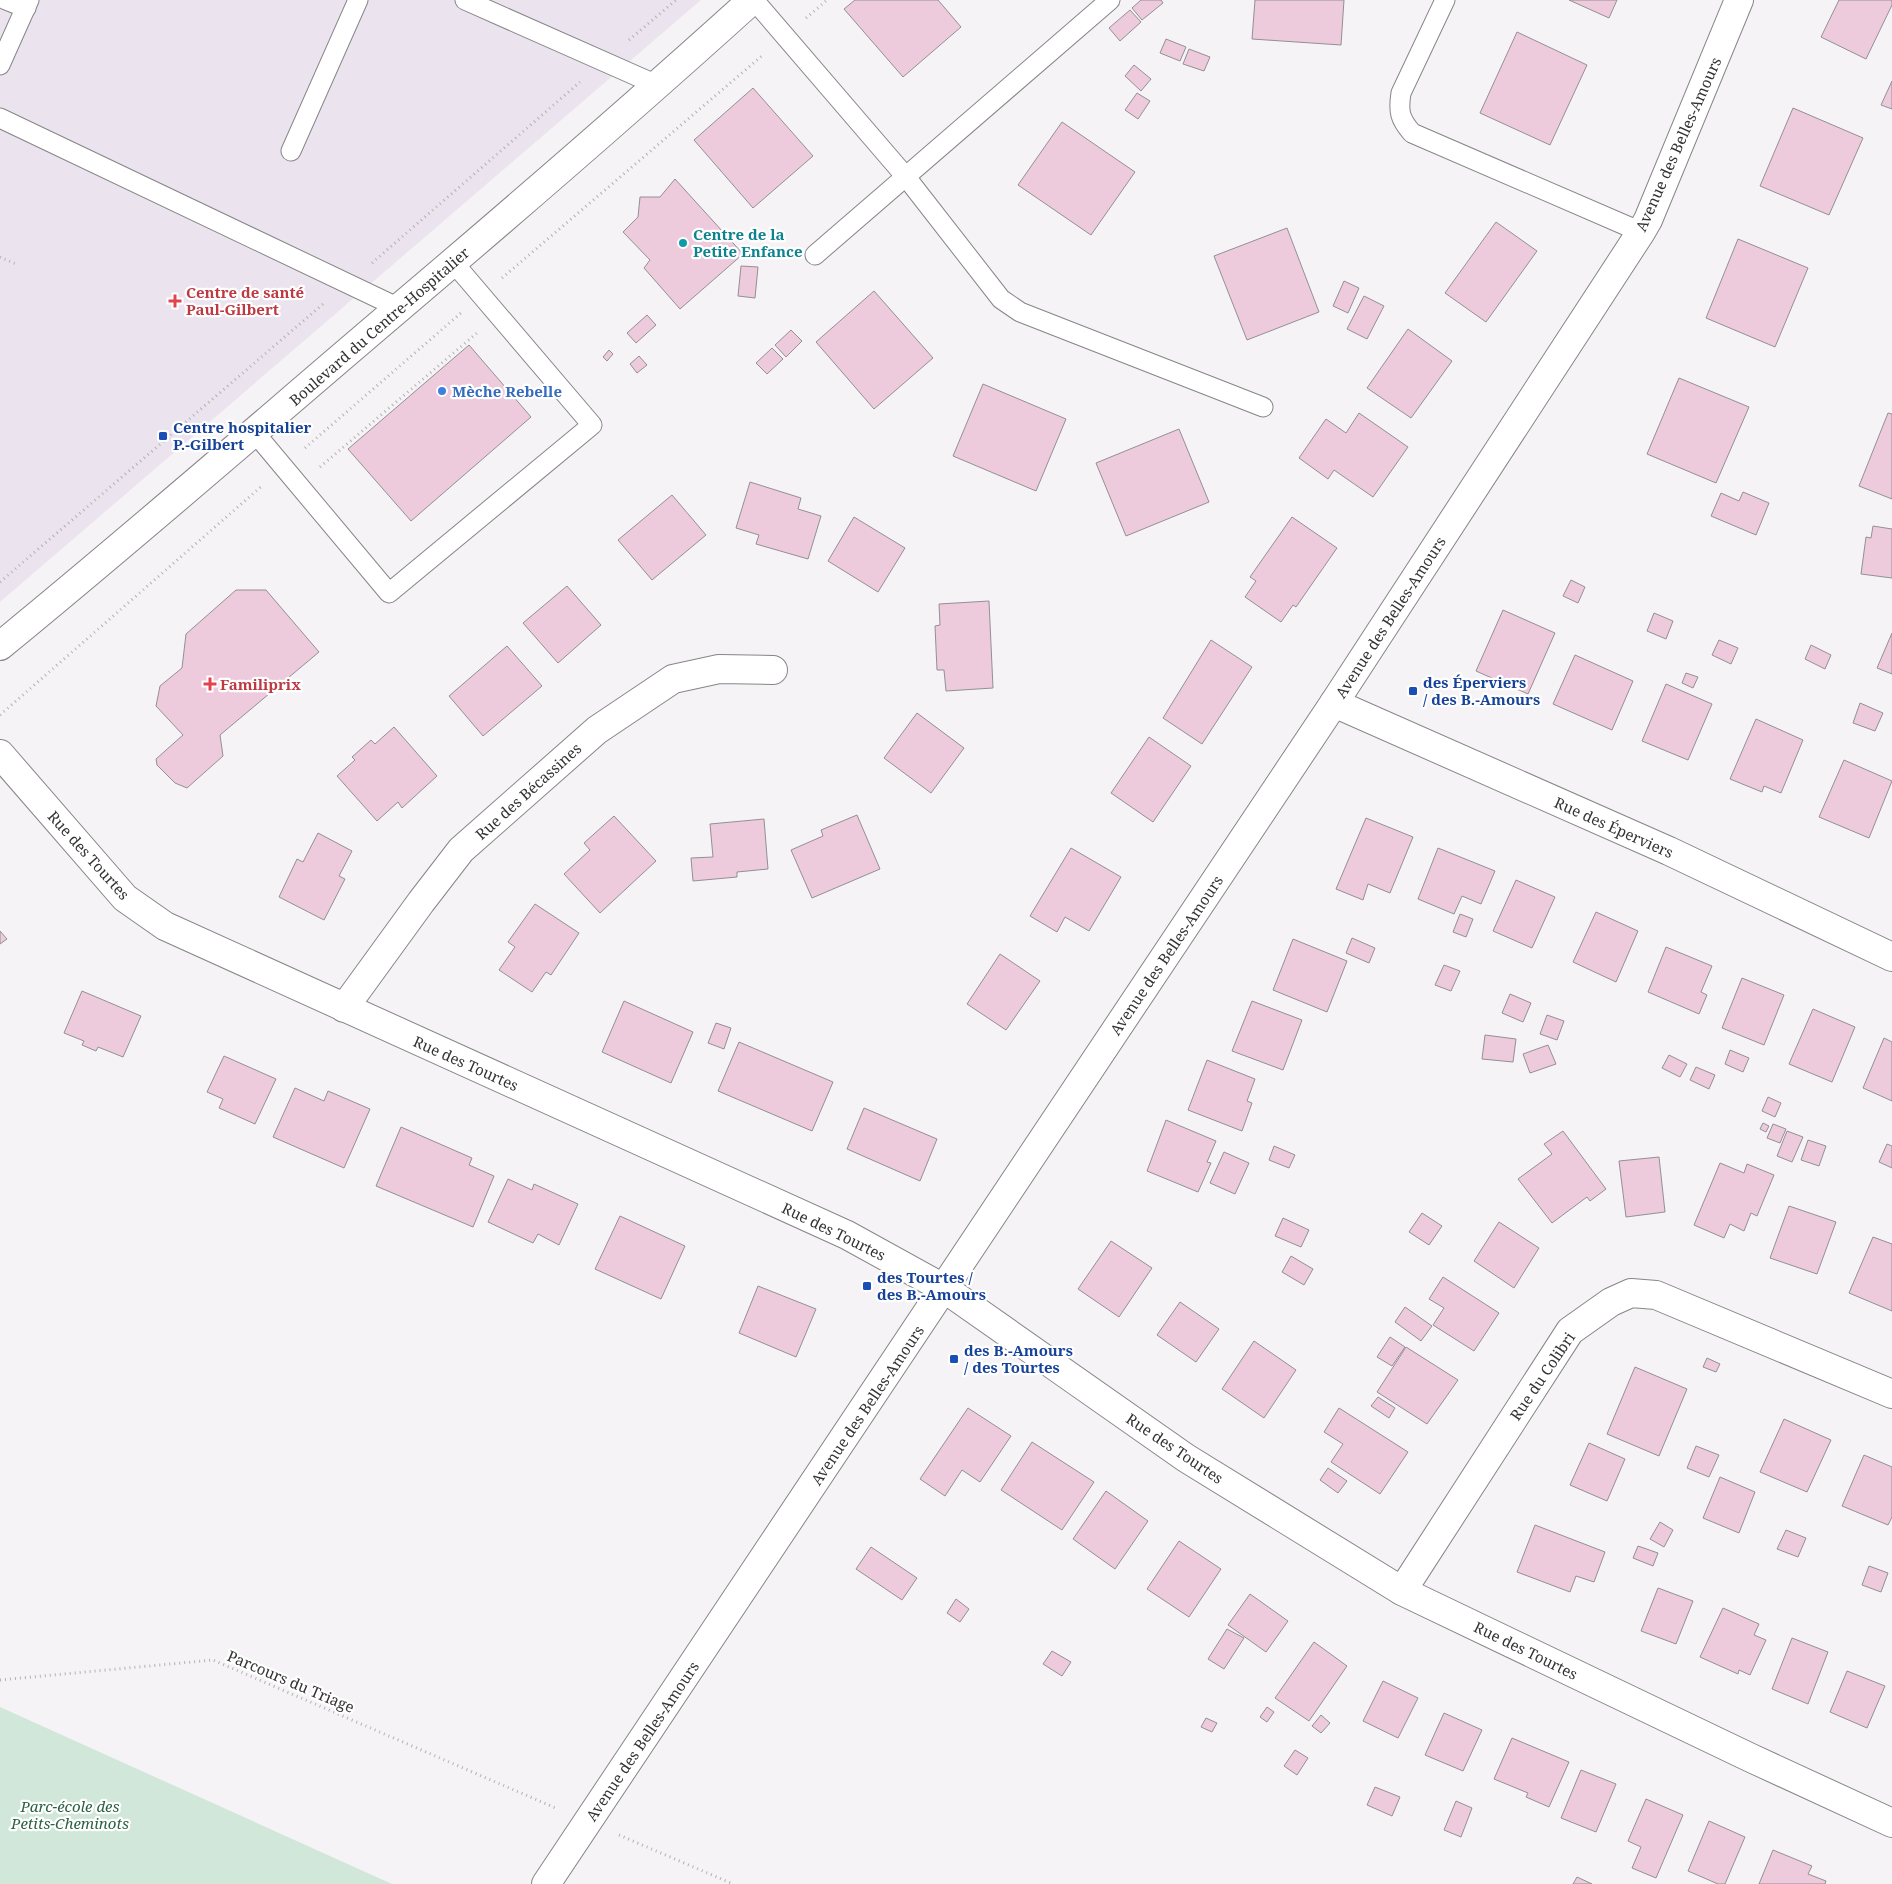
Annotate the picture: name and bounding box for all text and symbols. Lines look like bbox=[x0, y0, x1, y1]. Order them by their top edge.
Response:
street label: Avenue des Belles-Amours bbox=[1630, 54, 1726, 234]
place label: Centre de la Petite Enfance bbox=[693, 224, 802, 261]
marker: Centre de la Petite Enfance bbox=[677, 237, 689, 249]
street label: Boulevard du Centre-Hospitalier bbox=[285, 242, 473, 410]
place label: Centre de santé Paul-Gilbert bbox=[186, 282, 304, 319]
marker: Centre de santé Paul-Gilbert bbox=[168, 294, 182, 308]
place label: Mèche Rebelle bbox=[452, 381, 562, 401]
marker: Mèche Rebelle bbox=[436, 385, 448, 397]
place label: Centre hospitalier P.-Gilbert bbox=[173, 417, 312, 454]
marker: Centre hospitalier P.-Gilbert bbox=[157, 430, 169, 442]
street label: Avenue des Belles-Amours bbox=[1330, 532, 1450, 702]
place label: des Éperviers / des B.-Amours bbox=[1423, 672, 1540, 709]
place label: Familiprix bbox=[220, 674, 301, 694]
marker: Familiprix bbox=[204, 678, 216, 690]
marker: des Éperviers / des B.-Amours bbox=[1407, 685, 1419, 697]
street label: Rue des Bécassines bbox=[471, 738, 585, 844]
street label: Rue des Éperviers bbox=[1551, 792, 1677, 862]
street label: Rue des Tourtes bbox=[44, 806, 134, 904]
street label: Avenue des Belles-Amours bbox=[1105, 871, 1227, 1039]
street label: Rue des Tourtes bbox=[410, 1031, 522, 1095]
street label: Rue des Tourtes bbox=[779, 1197, 889, 1265]
place label: des Tourtes / des B.-Amours bbox=[877, 1267, 986, 1304]
marker: des Tourtes / des B.-Amours bbox=[861, 1280, 873, 1292]
street label: Avenue des Belles-Amours bbox=[806, 1321, 928, 1489]
street label: Rue du Colibri bbox=[1505, 1328, 1579, 1424]
place label: des B.-Amours / des Tourtes bbox=[964, 1340, 1073, 1377]
marker: des B.-Amours / des Tourtes bbox=[948, 1353, 960, 1365]
street label: Rue des Tourtes bbox=[1123, 1408, 1228, 1488]
street label: Rue des Tourtes bbox=[1471, 1616, 1581, 1684]
street label: Parcours du Triage bbox=[224, 1645, 358, 1717]
street label: Avenue des Belles-Amours bbox=[581, 1657, 703, 1825]
park label: Parc-école des Petits-Cheminots bbox=[10, 1796, 129, 1833]

